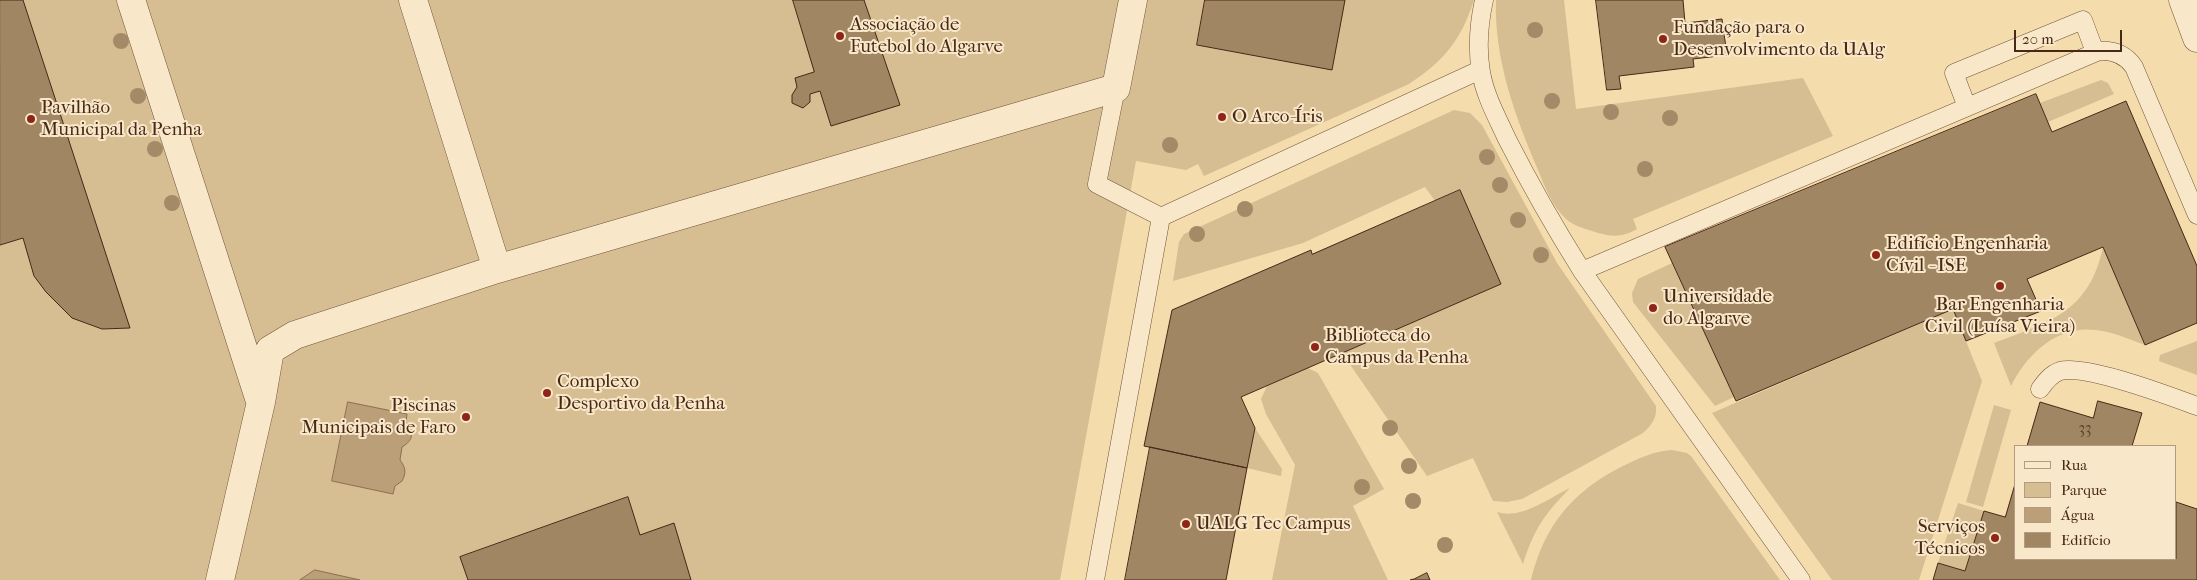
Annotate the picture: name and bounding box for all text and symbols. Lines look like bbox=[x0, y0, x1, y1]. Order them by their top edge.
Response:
place label: Associação de Futebol do Algarve bbox=[850, 14, 1003, 58]
place label: Fundação para o Desenvolvimento da UAlg bbox=[1673, 17, 1885, 61]
scale bar bbox=[2017, 20, 2124, 52]
marker: Associação de Futebol do Algarve bbox=[834, 30, 846, 42]
text: 20 m bbox=[2022, 30, 2054, 48]
marker: Fundação para o Desenvolvimento da UAlg bbox=[1657, 33, 1669, 45]
place label: Pavilhão Municipal da Penha bbox=[41, 97, 202, 141]
place label: O Arco-Íris bbox=[1232, 106, 1323, 128]
marker: O Arco-Íris bbox=[1216, 111, 1228, 123]
marker: Pavilhão Municipal da Penha bbox=[25, 113, 37, 125]
place label: Edifício Engenharia Cívil - ISE bbox=[1886, 233, 2048, 277]
marker: Edifício Engenharia Cívil - ISE bbox=[1870, 249, 1882, 261]
marker: Bar Engenharia Civil (Luísa Vieira) bbox=[1994, 280, 2006, 292]
place label: Universidade do Algarve bbox=[1663, 286, 1772, 330]
place label: Bar Engenharia Civil (Luísa Vieira) bbox=[1925, 294, 2075, 338]
marker: Universidade do Algarve bbox=[1647, 302, 1659, 314]
place label: Biblioteca do Campus da Penha bbox=[1325, 325, 1469, 369]
marker: Biblioteca do Campus da Penha bbox=[1309, 341, 1321, 353]
place label: Complexo Desportivo da Penha bbox=[557, 371, 725, 415]
marker: Complexo Desportivo da Penha bbox=[541, 387, 553, 399]
place label: Piscinas Municipais de Faro bbox=[301, 395, 456, 439]
marker: Piscinas Municipais de Faro bbox=[460, 411, 472, 423]
house number: 33 bbox=[2078, 419, 2092, 439]
legend bbox=[2014, 445, 2177, 560]
text: Rua bbox=[2061, 456, 2087, 474]
text: Parque bbox=[2061, 481, 2107, 499]
text: Água bbox=[2061, 506, 2094, 524]
place label: UALG Tec Campus bbox=[1196, 513, 1350, 535]
place label: Serviços Técnicos bbox=[1914, 516, 1985, 560]
marker: UALG Tec Campus bbox=[1180, 518, 1192, 530]
text: Edifício bbox=[2061, 531, 2111, 549]
marker: Serviços Técnicos bbox=[1989, 532, 2001, 544]

